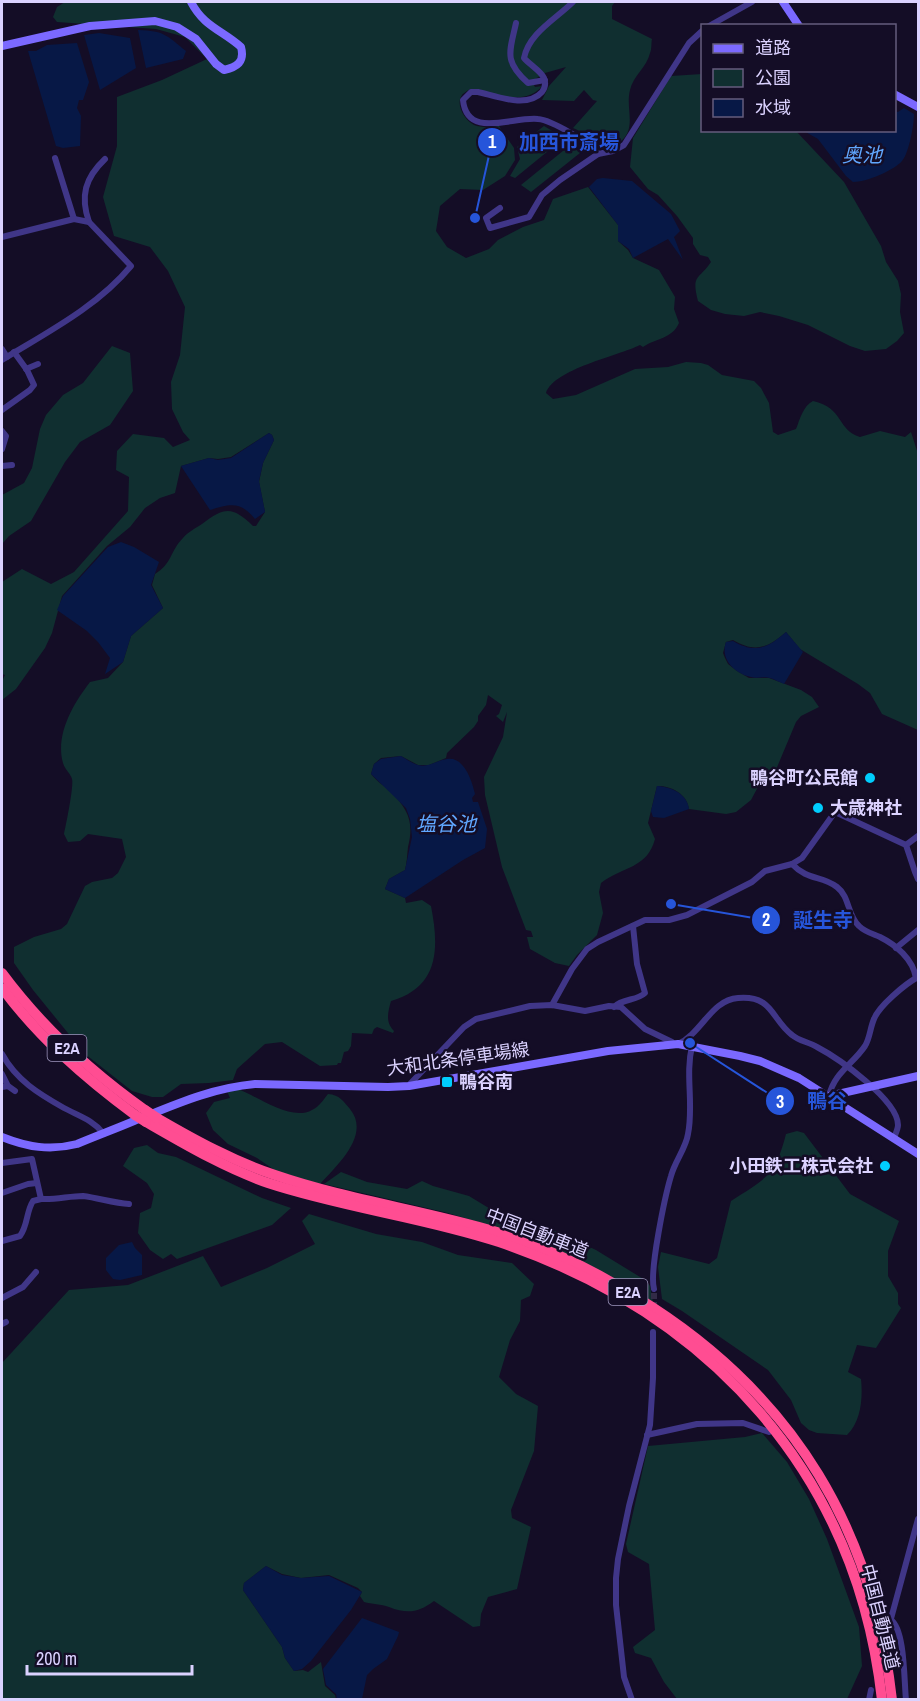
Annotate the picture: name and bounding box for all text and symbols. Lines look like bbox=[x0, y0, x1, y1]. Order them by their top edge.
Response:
legend bbox=[701, 24, 896, 132]
text: 道路 bbox=[755, 35, 791, 60]
text: 公園 bbox=[755, 65, 791, 90]
text: 水域 bbox=[755, 95, 791, 120]
callout: 加西市斎場 bbox=[477, 123, 631, 161]
text: 加西市斎場 bbox=[519, 128, 619, 155]
text: 1 bbox=[488, 129, 497, 154]
water label: 奥池 bbox=[842, 141, 884, 168]
place label: 鴨谷町公民館 bbox=[750, 765, 858, 790]
marker: 鴨谷町公民館 bbox=[863, 771, 877, 785]
place label: 大歳神社 bbox=[830, 795, 902, 820]
marker: 大歳神社 bbox=[811, 801, 825, 815]
water label: 塩谷池 bbox=[416, 810, 478, 837]
callout: 誕生寺 bbox=[751, 901, 865, 939]
text: 誕生寺 bbox=[793, 906, 853, 933]
text: 2 bbox=[762, 907, 770, 932]
road number: E2A bbox=[48, 1035, 86, 1061]
street label: 大和北条停車場線 bbox=[385, 1036, 531, 1081]
place label: 鴨谷南 bbox=[459, 1069, 513, 1094]
marker: 鴨谷南 bbox=[440, 1075, 454, 1089]
callout: 鴨谷 bbox=[765, 1082, 859, 1120]
text: 鴨谷 bbox=[807, 1087, 847, 1114]
text: 3 bbox=[776, 1089, 784, 1114]
place label: 小田鉄工株式会社 bbox=[729, 1153, 873, 1178]
marker: 小田鉄工株式会社 bbox=[878, 1159, 892, 1173]
street label: 中国自動車道 bbox=[482, 1202, 592, 1264]
road number: E2A bbox=[608, 1279, 648, 1305]
street label: 中国自動車道 bbox=[855, 1561, 906, 1672]
scale bar bbox=[27, 1638, 192, 1676]
text: 200 m bbox=[36, 1646, 77, 1671]

